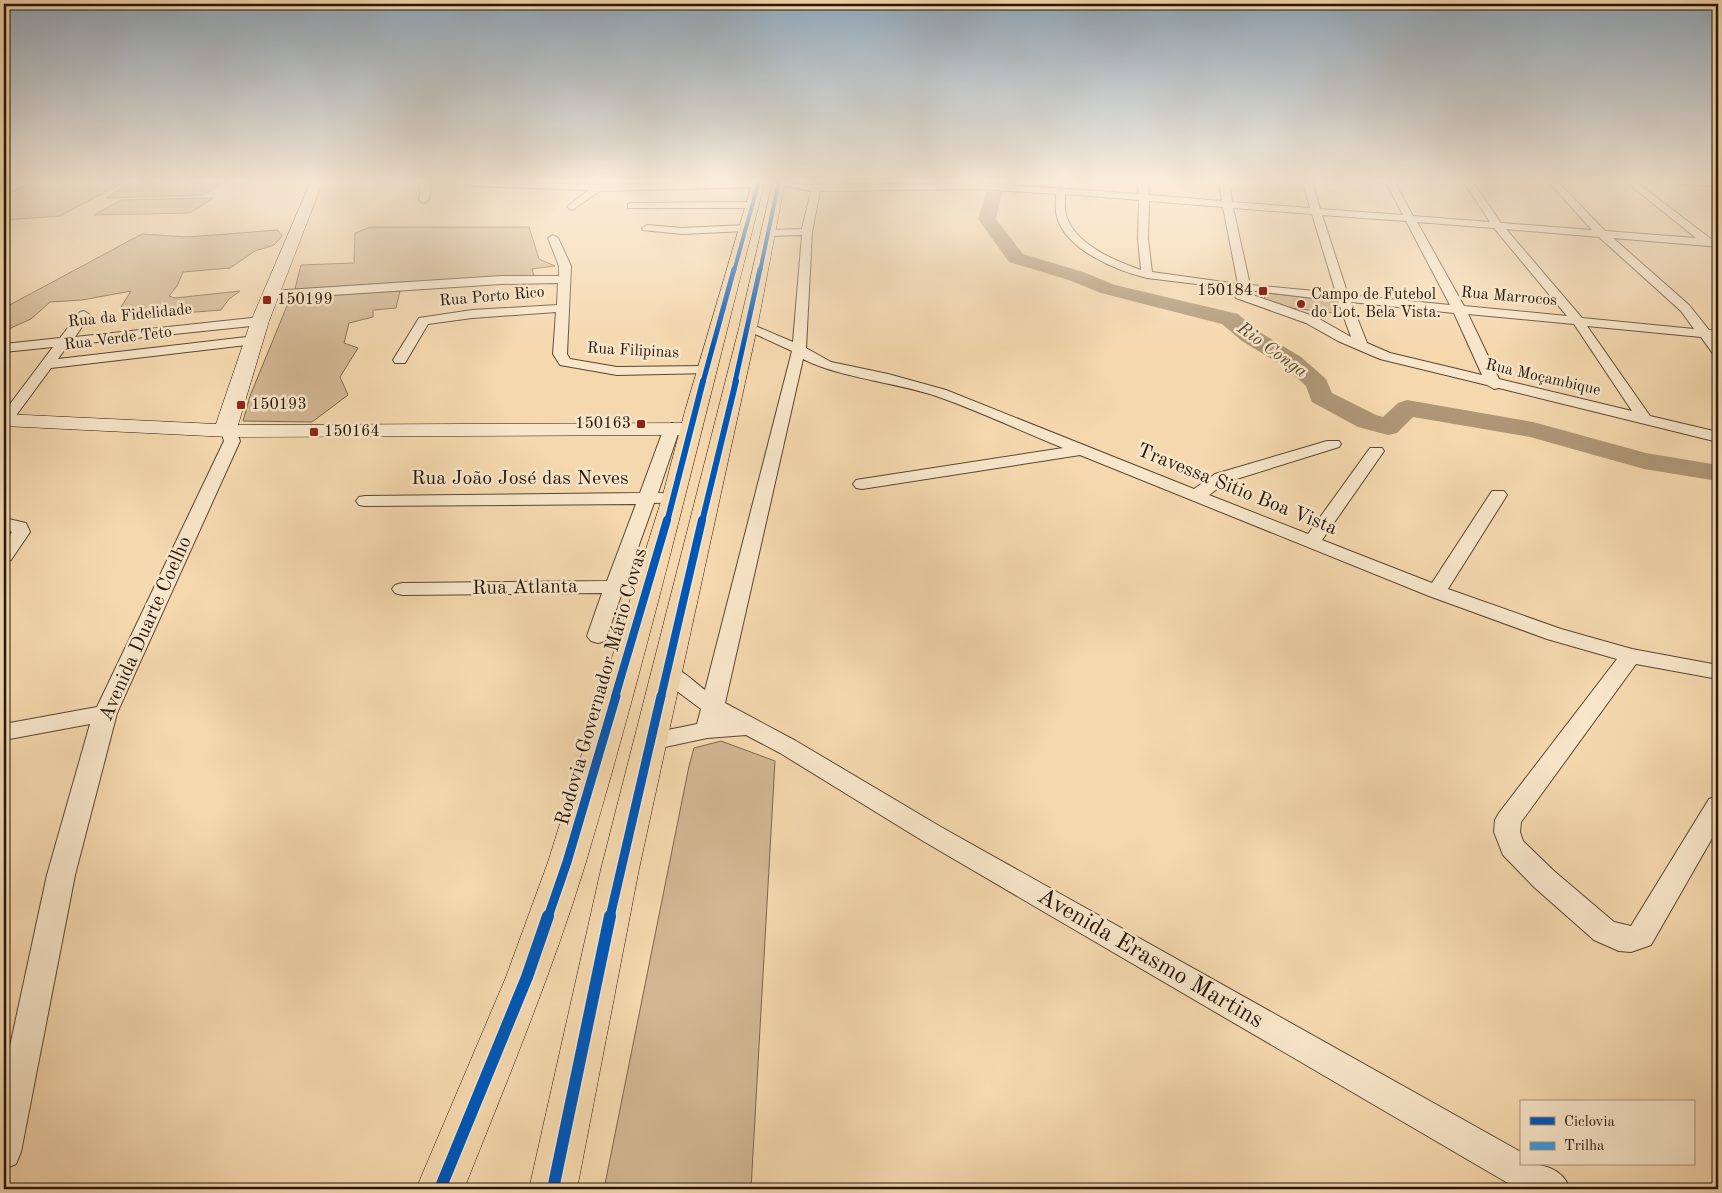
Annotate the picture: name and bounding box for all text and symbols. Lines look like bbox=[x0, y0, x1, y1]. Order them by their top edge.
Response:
place label: 150184 bbox=[1197, 283, 1253, 299]
street label: Rua Porto Rico bbox=[439, 284, 545, 310]
marker: 150184 bbox=[1257, 285, 1269, 297]
street label: Rua Marrocos bbox=[1460, 285, 1558, 309]
place label: Campo de Futebol do Lot. Bela Vista. bbox=[1311, 287, 1441, 321]
place label: 150199 bbox=[277, 292, 333, 308]
marker: 150199 bbox=[261, 294, 273, 306]
marker: Campo de Futebol do Lot. Bela Vista. bbox=[1295, 298, 1307, 310]
street label: Rua da Fidelidade bbox=[67, 302, 193, 330]
water label: Rio Conga bbox=[1233, 318, 1310, 381]
street label: Rua Verde Teto bbox=[63, 324, 173, 354]
street label: Rua Filipinas bbox=[587, 341, 680, 361]
street label: Rua Moçambique bbox=[1484, 357, 1602, 399]
place label: 150193 bbox=[251, 397, 307, 413]
marker: 150193 bbox=[235, 399, 247, 411]
place label: 150163 bbox=[575, 416, 631, 432]
marker: 150163 bbox=[635, 418, 647, 430]
place label: 150164 bbox=[324, 424, 380, 440]
marker: 150164 bbox=[308, 426, 320, 438]
street label: Travessa Sitio Boa Vista bbox=[1134, 441, 1340, 539]
street label: Rua João José das Neves bbox=[411, 469, 629, 489]
street label: Avenida Duarte Coelho bbox=[96, 534, 196, 724]
street label: Rodovia Governador Mário Covas bbox=[553, 546, 651, 828]
street label: Rua Atlanta bbox=[472, 577, 578, 599]
street label: Avenida Erasmo Martins bbox=[1033, 885, 1267, 1033]
legend bbox=[1520, 1100, 1694, 1166]
text: Ciclovia bbox=[1564, 1115, 1616, 1130]
text: Trilha bbox=[1564, 1139, 1605, 1154]

